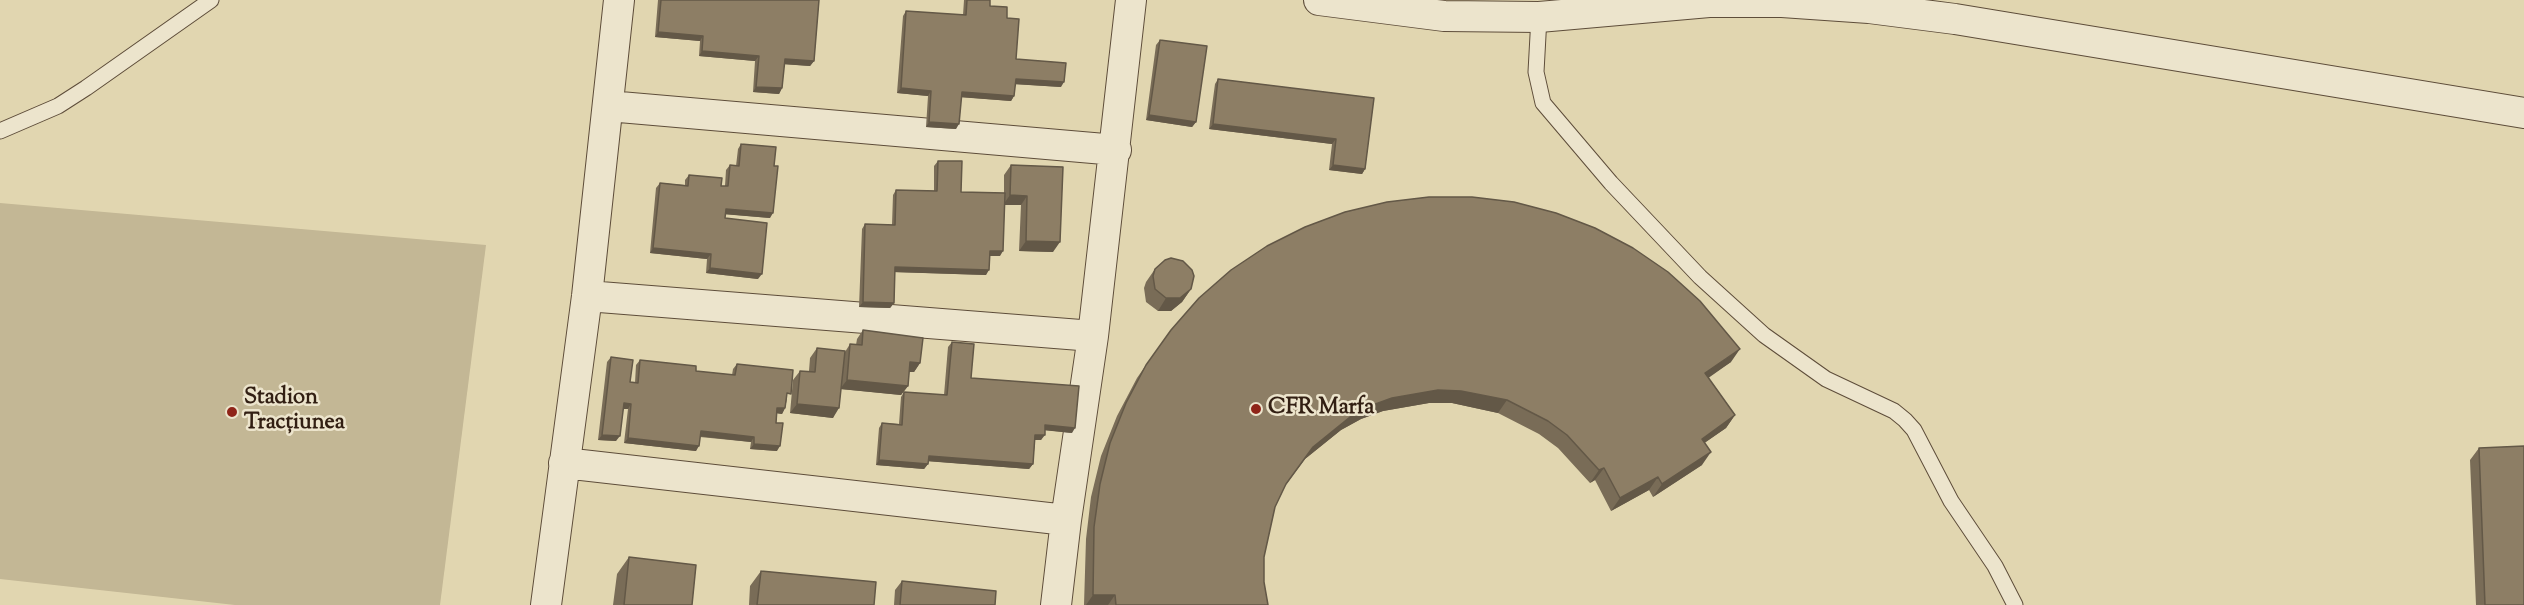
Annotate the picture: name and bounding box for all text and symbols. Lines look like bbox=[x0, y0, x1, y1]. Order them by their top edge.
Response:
place label: Stadion Tracțiunea bbox=[244, 386, 345, 438]
place label: CFR Marfa bbox=[1268, 396, 1374, 422]
marker: CFR Marfa bbox=[1249, 402, 1263, 416]
marker: Stadion Tracțiunea bbox=[225, 405, 239, 419]

